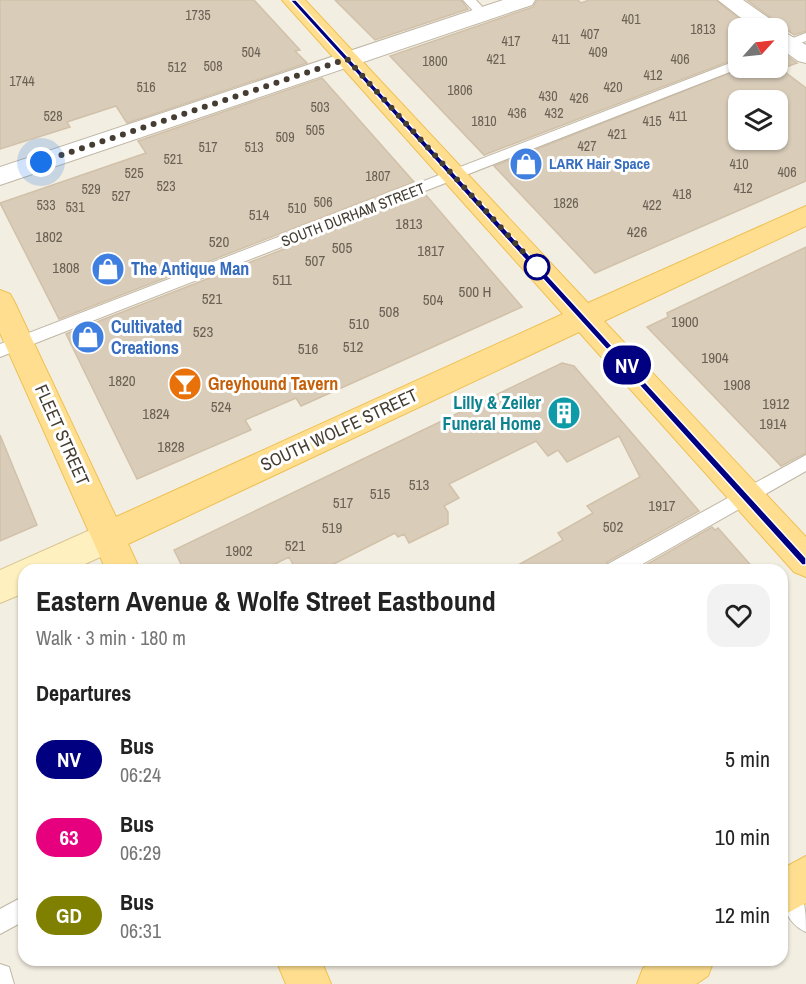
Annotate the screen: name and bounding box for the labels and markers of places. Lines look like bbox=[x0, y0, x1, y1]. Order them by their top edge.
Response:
shop icon: LARK Hair Space bbox=[508, 146, 544, 182]
place label: LARK Hair Space bbox=[549, 153, 650, 174]
shop icon: The Antique Man bbox=[90, 251, 126, 287]
unlabelled marker bbox=[524, 254, 550, 280]
place label: The Antique Man bbox=[131, 256, 249, 281]
place label: Cultivated Creations bbox=[111, 314, 182, 360]
shop icon: Cultivated Creations bbox=[70, 319, 106, 355]
bar icon: Greyhound Tavern bbox=[167, 366, 203, 402]
place label: Greyhound Tavern bbox=[208, 371, 338, 396]
place label: Lilly & Zeiler Funeral Home bbox=[443, 390, 541, 436]
building icon: Lilly & Zeiler Funeral Home bbox=[546, 395, 582, 431]

